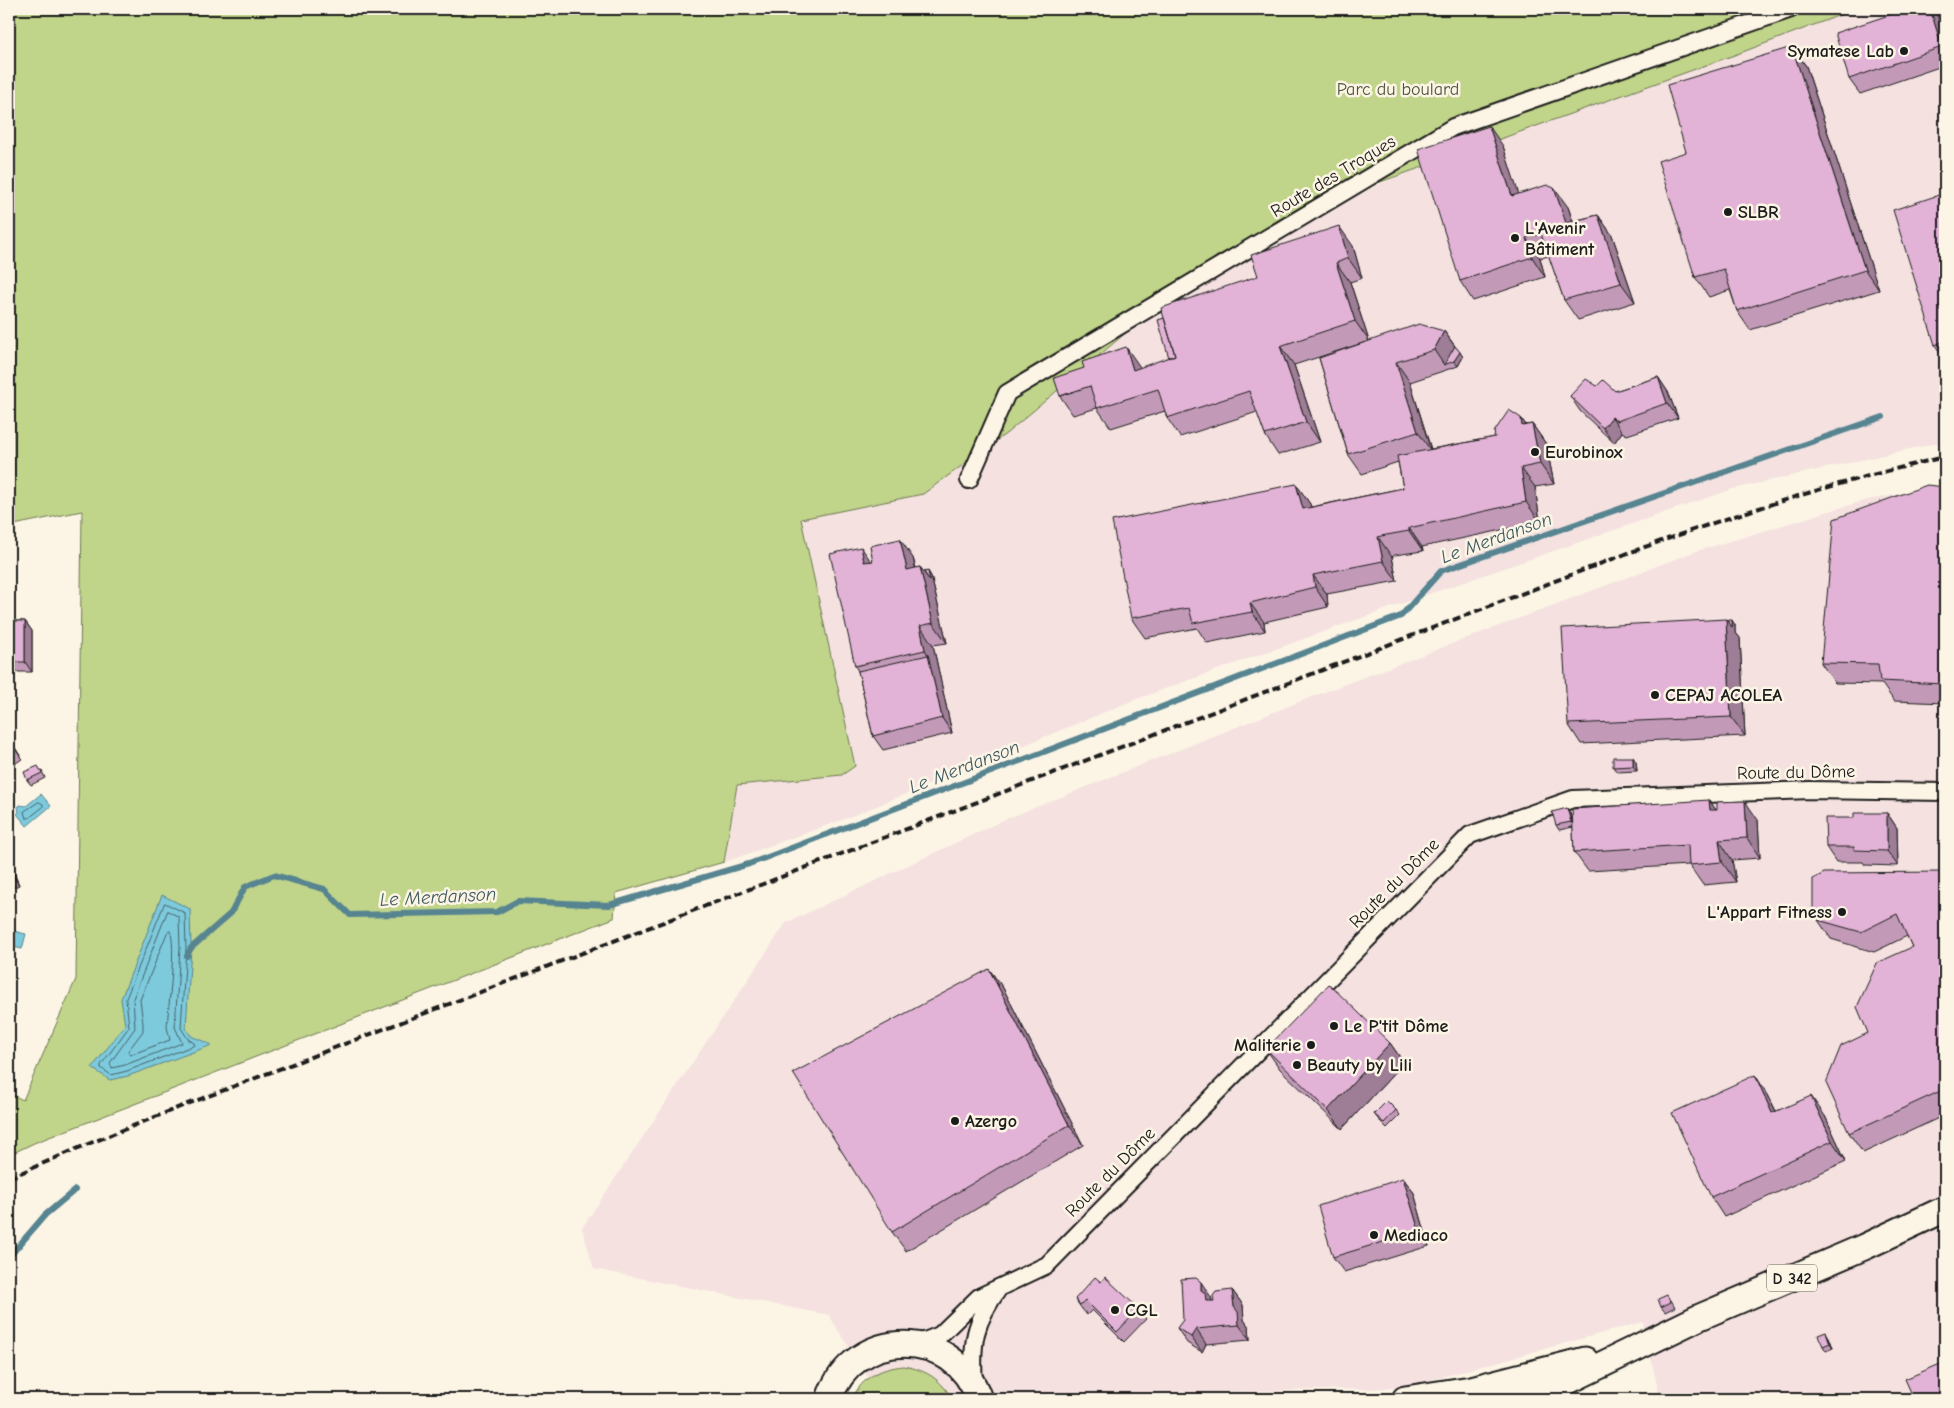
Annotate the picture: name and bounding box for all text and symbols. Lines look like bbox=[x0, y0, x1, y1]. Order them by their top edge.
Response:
place label: Symatese Lab bbox=[1787, 41, 1894, 62]
marker: Symatese Lab bbox=[1898, 45, 1910, 57]
park label: Parc du boulard bbox=[1337, 79, 1459, 100]
street label: Route des Troques bbox=[1267, 131, 1399, 222]
place label: SLBR bbox=[1738, 202, 1779, 223]
marker: SLBR bbox=[1722, 206, 1734, 218]
place label: L'Avenir Bâtiment bbox=[1525, 218, 1595, 260]
marker: L'Avenir Bâtiment bbox=[1509, 232, 1521, 244]
place label: Eurobinox bbox=[1545, 442, 1623, 463]
marker: Eurobinox bbox=[1529, 446, 1541, 458]
water label: Le Merdanson bbox=[1438, 508, 1555, 568]
place label: CEPAJ ACOLEA bbox=[1665, 685, 1782, 706]
marker: CEPAJ ACOLEA bbox=[1649, 689, 1661, 701]
water label: Le Merdanson bbox=[906, 736, 1023, 798]
street label: Route du Dôme bbox=[1737, 761, 1855, 784]
street label: Route du Dôme bbox=[1345, 834, 1444, 933]
water label: Le Merdanson bbox=[379, 883, 497, 911]
place label: L'Appart Fitness bbox=[1707, 902, 1832, 923]
marker: L'Appart Fitness bbox=[1836, 906, 1848, 918]
place label: Le P'tit Dôme bbox=[1344, 1016, 1449, 1037]
marker: Le P'tit Dôme bbox=[1328, 1020, 1340, 1032]
place label: Maliterie bbox=[1234, 1035, 1301, 1056]
marker: Maliterie bbox=[1305, 1039, 1317, 1051]
place label: Beauty by Lili bbox=[1307, 1055, 1412, 1076]
marker: Beauty by Lili bbox=[1291, 1059, 1303, 1071]
place label: Azergo bbox=[965, 1111, 1017, 1132]
marker: Azergo bbox=[949, 1115, 961, 1127]
street label: Route du Dôme bbox=[1061, 1123, 1160, 1222]
place label: Mediaco bbox=[1384, 1225, 1448, 1246]
marker: Mediaco bbox=[1368, 1229, 1380, 1241]
road number: D 342 bbox=[1767, 1264, 1817, 1292]
place label: CGL bbox=[1125, 1300, 1158, 1321]
marker: CGL bbox=[1109, 1304, 1121, 1316]

